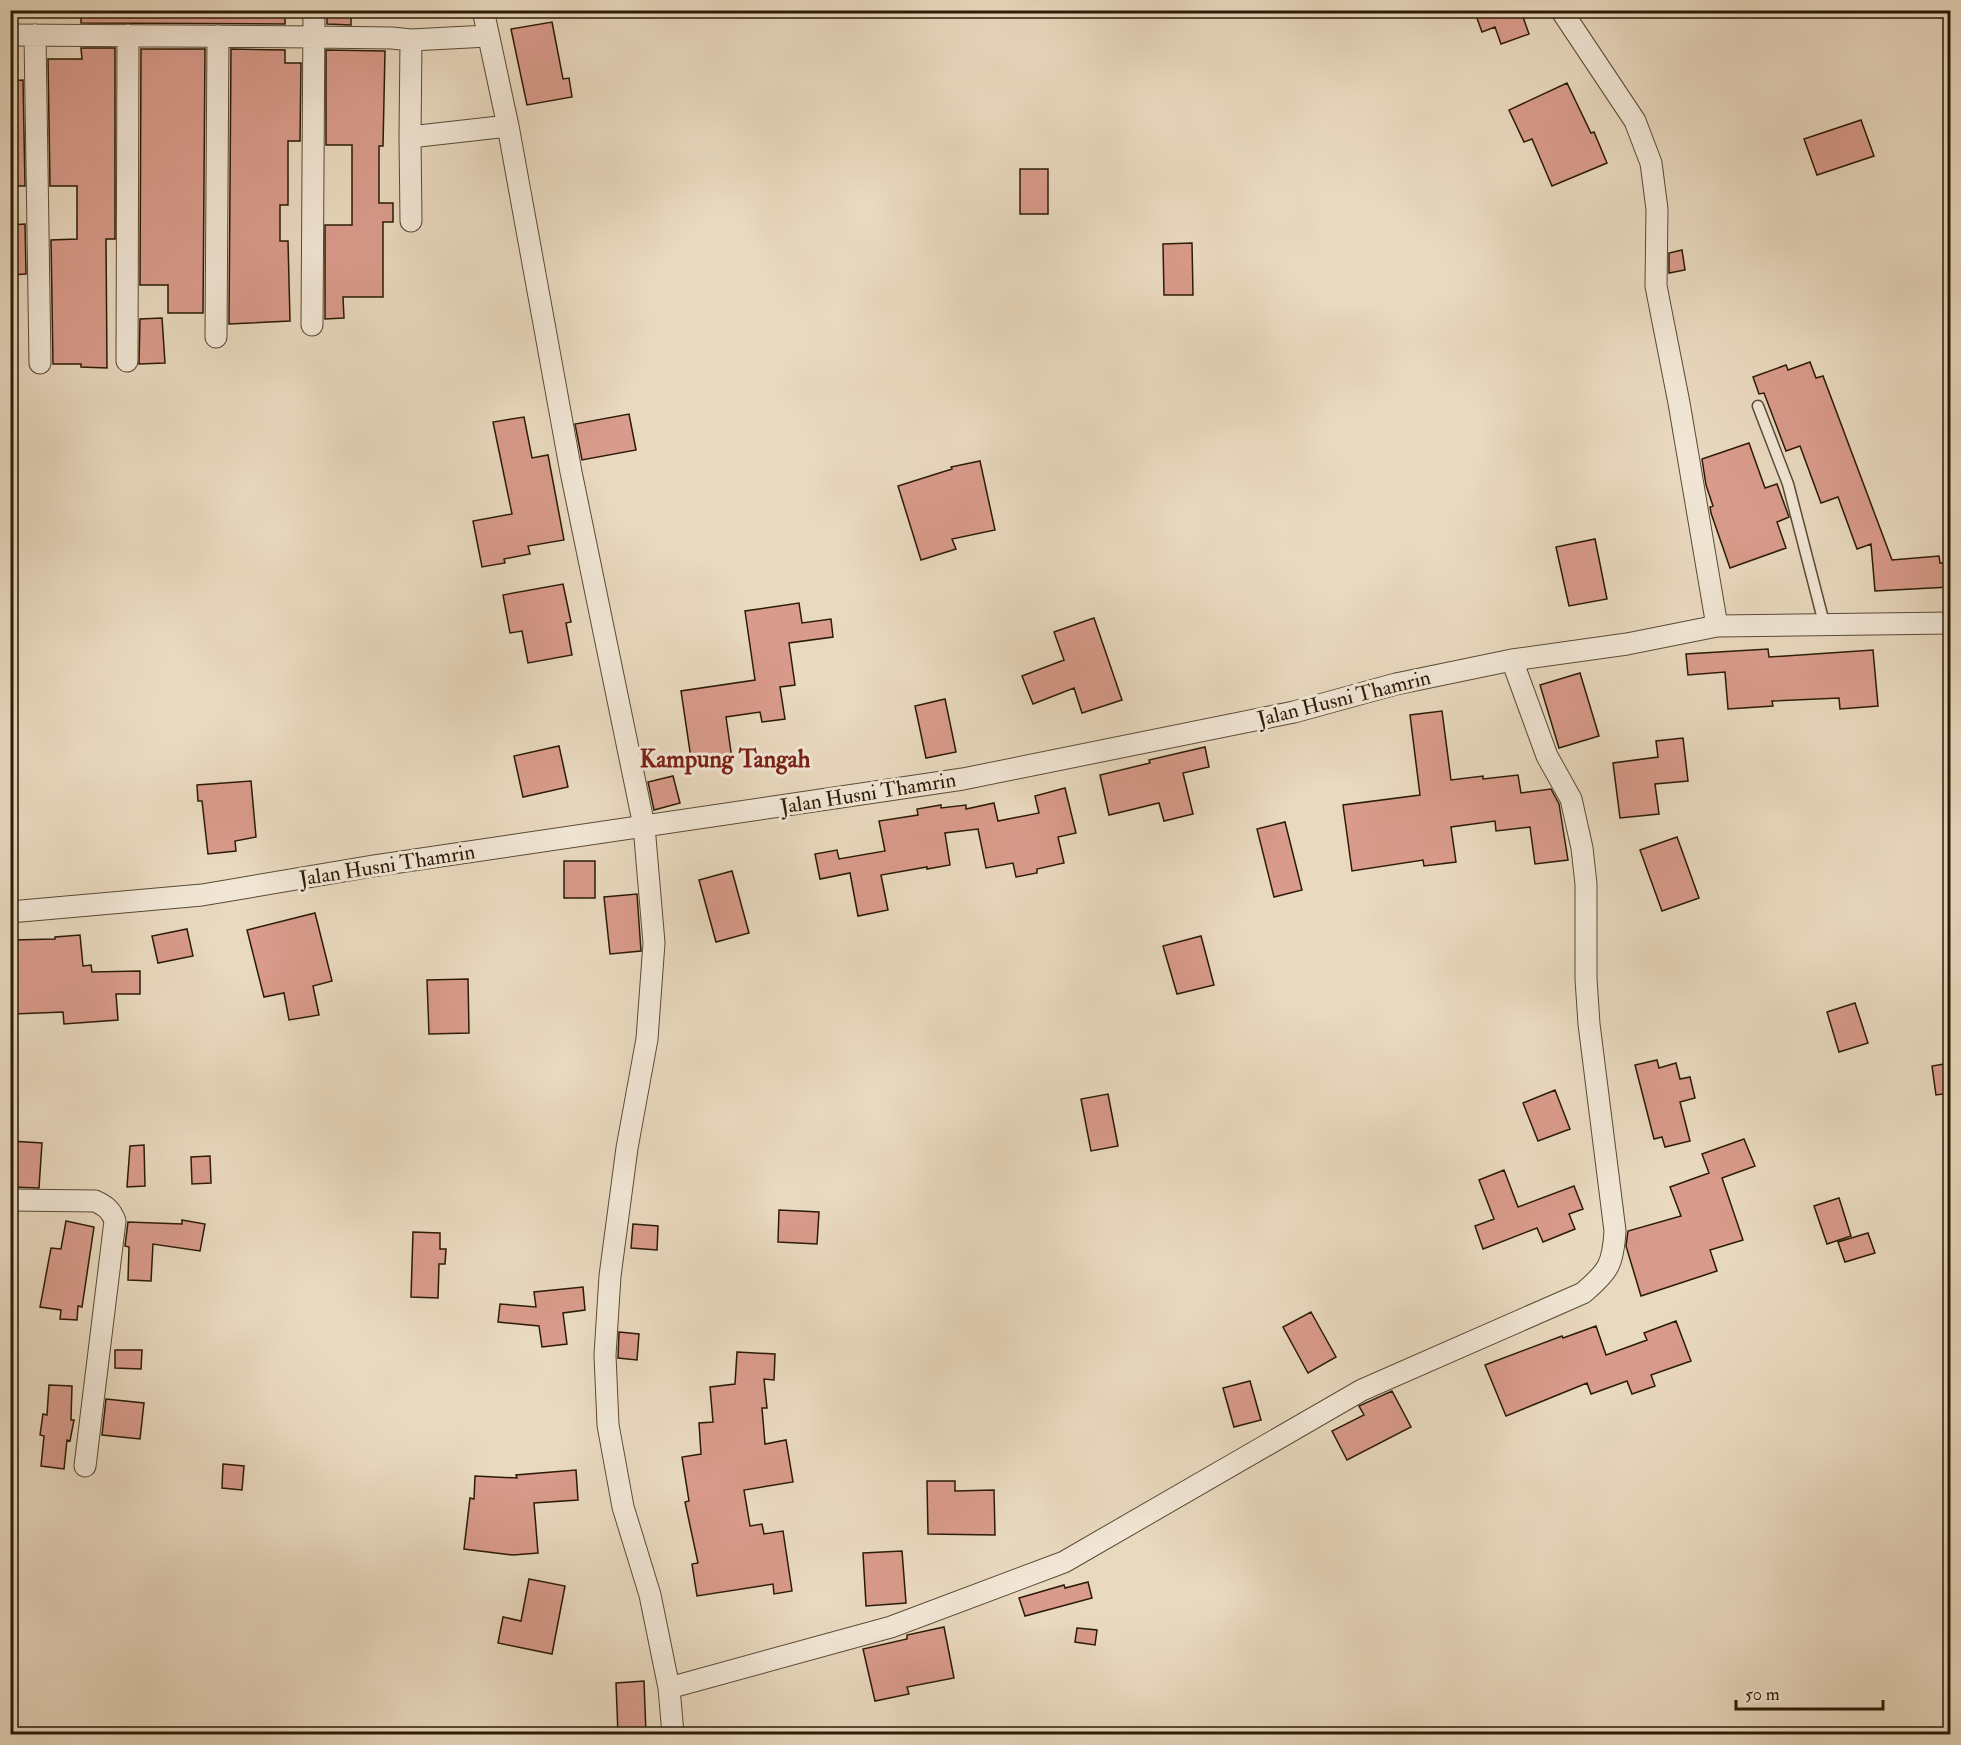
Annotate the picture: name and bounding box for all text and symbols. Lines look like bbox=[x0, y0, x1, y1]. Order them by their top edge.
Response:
street label: Jalan Husni Thamrin bbox=[1254, 664, 1434, 733]
district label: Kampung Tangah bbox=[640, 744, 811, 775]
street label: Jalan Husni Thamrin bbox=[777, 766, 958, 821]
street label: Jalan Husni Thamrin bbox=[296, 838, 477, 893]
scale bar bbox=[1736, 1673, 1883, 1711]
text: 50 m bbox=[1745, 1683, 1780, 1706]

